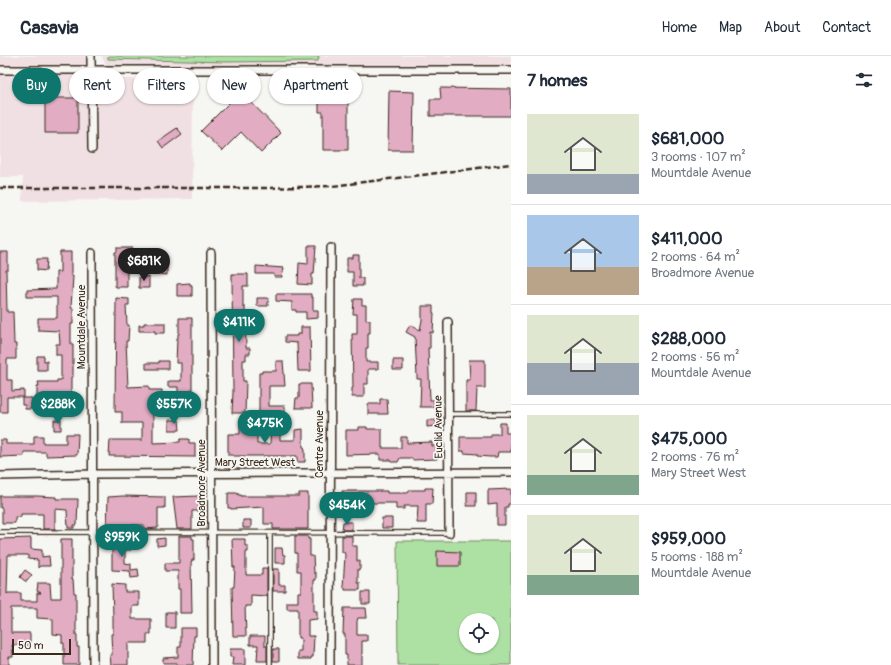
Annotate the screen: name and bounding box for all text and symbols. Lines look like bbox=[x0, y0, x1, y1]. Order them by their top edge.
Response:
text: Casavia bbox=[20, 16, 79, 40]
text: Home bbox=[662, 19, 697, 36]
text: Map bbox=[719, 19, 742, 36]
text: About bbox=[764, 19, 800, 36]
text: Contact bbox=[822, 19, 871, 36]
chip: Buy bbox=[12, 68, 61, 104]
chip: Rent bbox=[69, 68, 125, 104]
chip: Filters bbox=[133, 68, 199, 104]
chip: New bbox=[207, 68, 261, 104]
chip: Apartment bbox=[269, 68, 362, 104]
icon: filters bbox=[853, 69, 875, 91]
text: 7 homes bbox=[527, 70, 587, 91]
text: $681,000 bbox=[651, 128, 724, 149]
icon: home bbox=[559, 130, 607, 178]
text: 3 rooms · 107 m² bbox=[651, 149, 746, 165]
text: Mountdale Avenue bbox=[651, 165, 751, 181]
text: $411,000 bbox=[651, 228, 723, 249]
icon: home bbox=[559, 231, 607, 279]
pin: $681K bbox=[116, 248, 172, 282]
text: 2 rooms · 64 m² bbox=[651, 249, 740, 265]
text: $681K bbox=[127, 253, 161, 269]
text: Broadmore Avenue bbox=[651, 265, 754, 281]
street label: Mountdale Avenue bbox=[75, 284, 88, 369]
pin: $411K bbox=[211, 309, 267, 343]
text: $411K bbox=[223, 314, 255, 330]
text: $288,000 bbox=[651, 328, 726, 349]
icon: home bbox=[559, 331, 607, 379]
text: 2 rooms · 56 m² bbox=[651, 349, 739, 365]
text: Mountdale Avenue bbox=[651, 365, 751, 381]
pin: $288K bbox=[30, 391, 86, 425]
pin: $557K bbox=[146, 391, 202, 425]
street label: Euclid Avenue bbox=[431, 395, 446, 459]
text: $288K bbox=[40, 396, 76, 412]
text: $557K bbox=[156, 396, 192, 412]
street label: Centre Avenue bbox=[313, 409, 326, 478]
pin: $475K bbox=[237, 410, 293, 444]
text: $475K bbox=[247, 415, 283, 431]
text: $475,000 bbox=[651, 428, 727, 449]
icon: home bbox=[559, 431, 607, 479]
street label: Broadmore Avenue bbox=[195, 439, 208, 527]
text: 2 rooms · 76 m² bbox=[651, 449, 739, 465]
street label: Mary Street West bbox=[215, 456, 296, 469]
text: Mary Street West bbox=[651, 465, 746, 481]
pin: $454K bbox=[319, 492, 375, 526]
text: $454K bbox=[328, 497, 366, 513]
pin: $959K bbox=[94, 524, 150, 558]
text: $959,000 bbox=[651, 528, 726, 549]
text: $959K bbox=[104, 529, 140, 545]
icon: home bbox=[559, 531, 607, 579]
text: 5 rooms · 188 m² bbox=[651, 549, 743, 565]
text: Mountdale Avenue bbox=[651, 565, 751, 581]
map controls bbox=[459, 613, 499, 653]
button: locate bbox=[459, 613, 499, 653]
scale bar bbox=[12, 637, 71, 656]
text: 50 m bbox=[18, 639, 44, 652]

